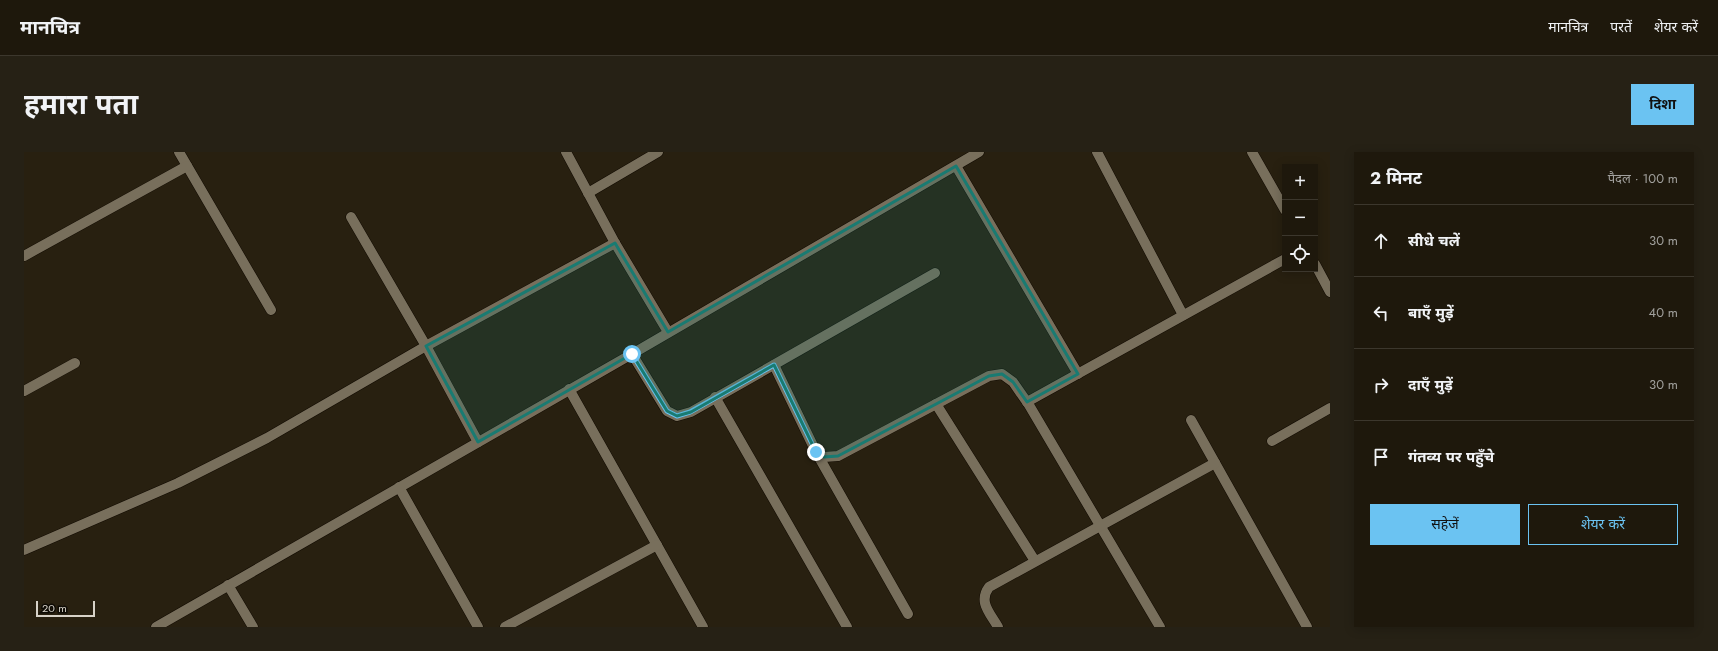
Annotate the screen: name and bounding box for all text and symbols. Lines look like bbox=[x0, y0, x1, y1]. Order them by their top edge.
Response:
text: मानचित्र bbox=[20, 14, 80, 41]
text: मानचित्र bbox=[1548, 17, 1588, 37]
text: परतें bbox=[1610, 17, 1632, 37]
text: शेयर करें bbox=[1654, 17, 1698, 37]
text: हमारा पता bbox=[24, 84, 138, 125]
button: दिशा bbox=[1631, 84, 1694, 125]
map controls bbox=[1282, 164, 1318, 272]
button: + bbox=[1282, 164, 1318, 200]
text: 2 मिनट bbox=[1370, 166, 1422, 190]
text: पैदल · 100 m bbox=[1608, 169, 1678, 188]
button: − bbox=[1282, 200, 1318, 236]
icon: ahead bbox=[1370, 230, 1392, 252]
text: सीधे चलें bbox=[1408, 230, 1460, 252]
text: 30 m bbox=[1649, 231, 1678, 250]
button: locate bbox=[1282, 236, 1318, 272]
icon: left bbox=[1370, 302, 1392, 324]
text: बाएँ मुड़ें bbox=[1408, 302, 1454, 324]
text: 40 m bbox=[1649, 303, 1678, 322]
route start bbox=[623, 345, 641, 363]
icon: right bbox=[1370, 374, 1392, 396]
text: दाएँ मुड़ें bbox=[1408, 374, 1453, 396]
text: 30 m bbox=[1649, 375, 1678, 394]
route end bbox=[807, 443, 825, 461]
icon: arrive bbox=[1370, 446, 1392, 468]
text: गंतव्य पर पहुँचे bbox=[1408, 446, 1494, 468]
button: सहेजें bbox=[1370, 504, 1520, 545]
button: शेयर करें bbox=[1528, 504, 1678, 545]
scale bar bbox=[36, 599, 95, 618]
text: 20 m bbox=[42, 600, 67, 616]

